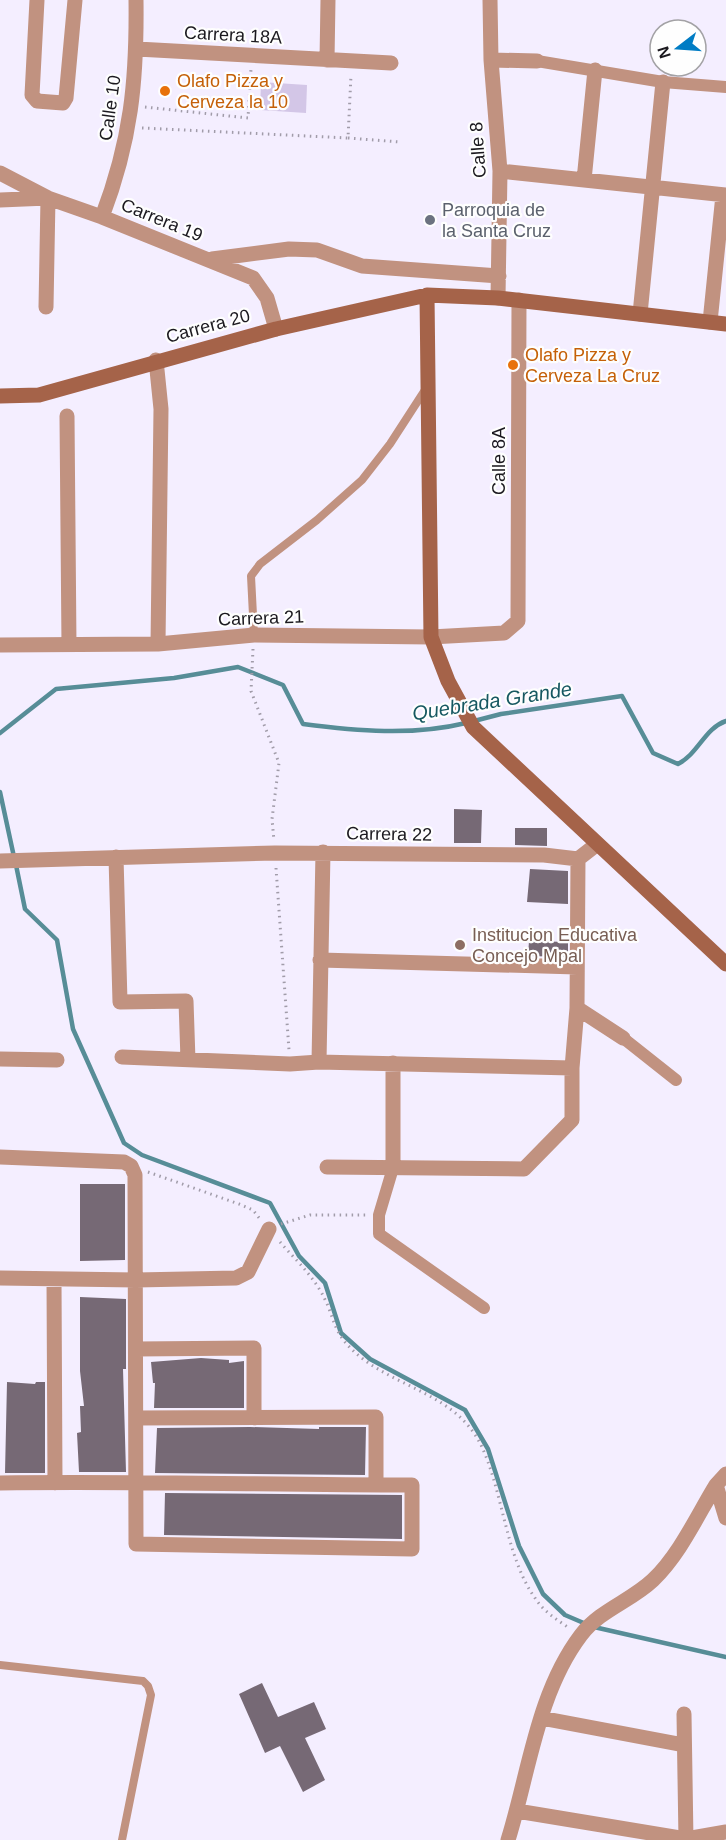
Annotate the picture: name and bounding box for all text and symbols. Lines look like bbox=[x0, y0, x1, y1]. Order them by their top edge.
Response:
north arrow bbox=[648, 18, 708, 78]
street label: Carrera 18A bbox=[184, 22, 282, 48]
text: N bbox=[654, 44, 674, 60]
place label: Olafo Pizza y Cerveza la 10 bbox=[177, 71, 288, 112]
street label: Calle 10 bbox=[96, 74, 124, 142]
marker: Olafo Pizza y Cerveza la 10 bbox=[158, 84, 172, 98]
street label: Calle 8 bbox=[466, 121, 490, 179]
street label: Carrera 19 bbox=[118, 195, 206, 245]
place label: Parroquia de la Santa Cruz bbox=[442, 200, 551, 241]
marker: Parroquia de la Santa Cruz bbox=[423, 213, 437, 227]
street label: Carrera 20 bbox=[164, 305, 252, 347]
place label: Olafo Pizza y Cerveza La Cruz bbox=[525, 345, 660, 386]
marker: Olafo Pizza y Cerveza La Cruz bbox=[506, 358, 520, 372]
street label: Calle 8A bbox=[489, 427, 509, 495]
street label: Carrera 21 bbox=[218, 607, 304, 629]
water label: Quebrada Grande bbox=[411, 678, 573, 724]
street label: Carrera 22 bbox=[346, 823, 432, 845]
place label: Institucion Educativa Concejo Mpal bbox=[472, 925, 638, 966]
marker: Institucion Educativa Concejo Mpal bbox=[453, 938, 467, 952]

